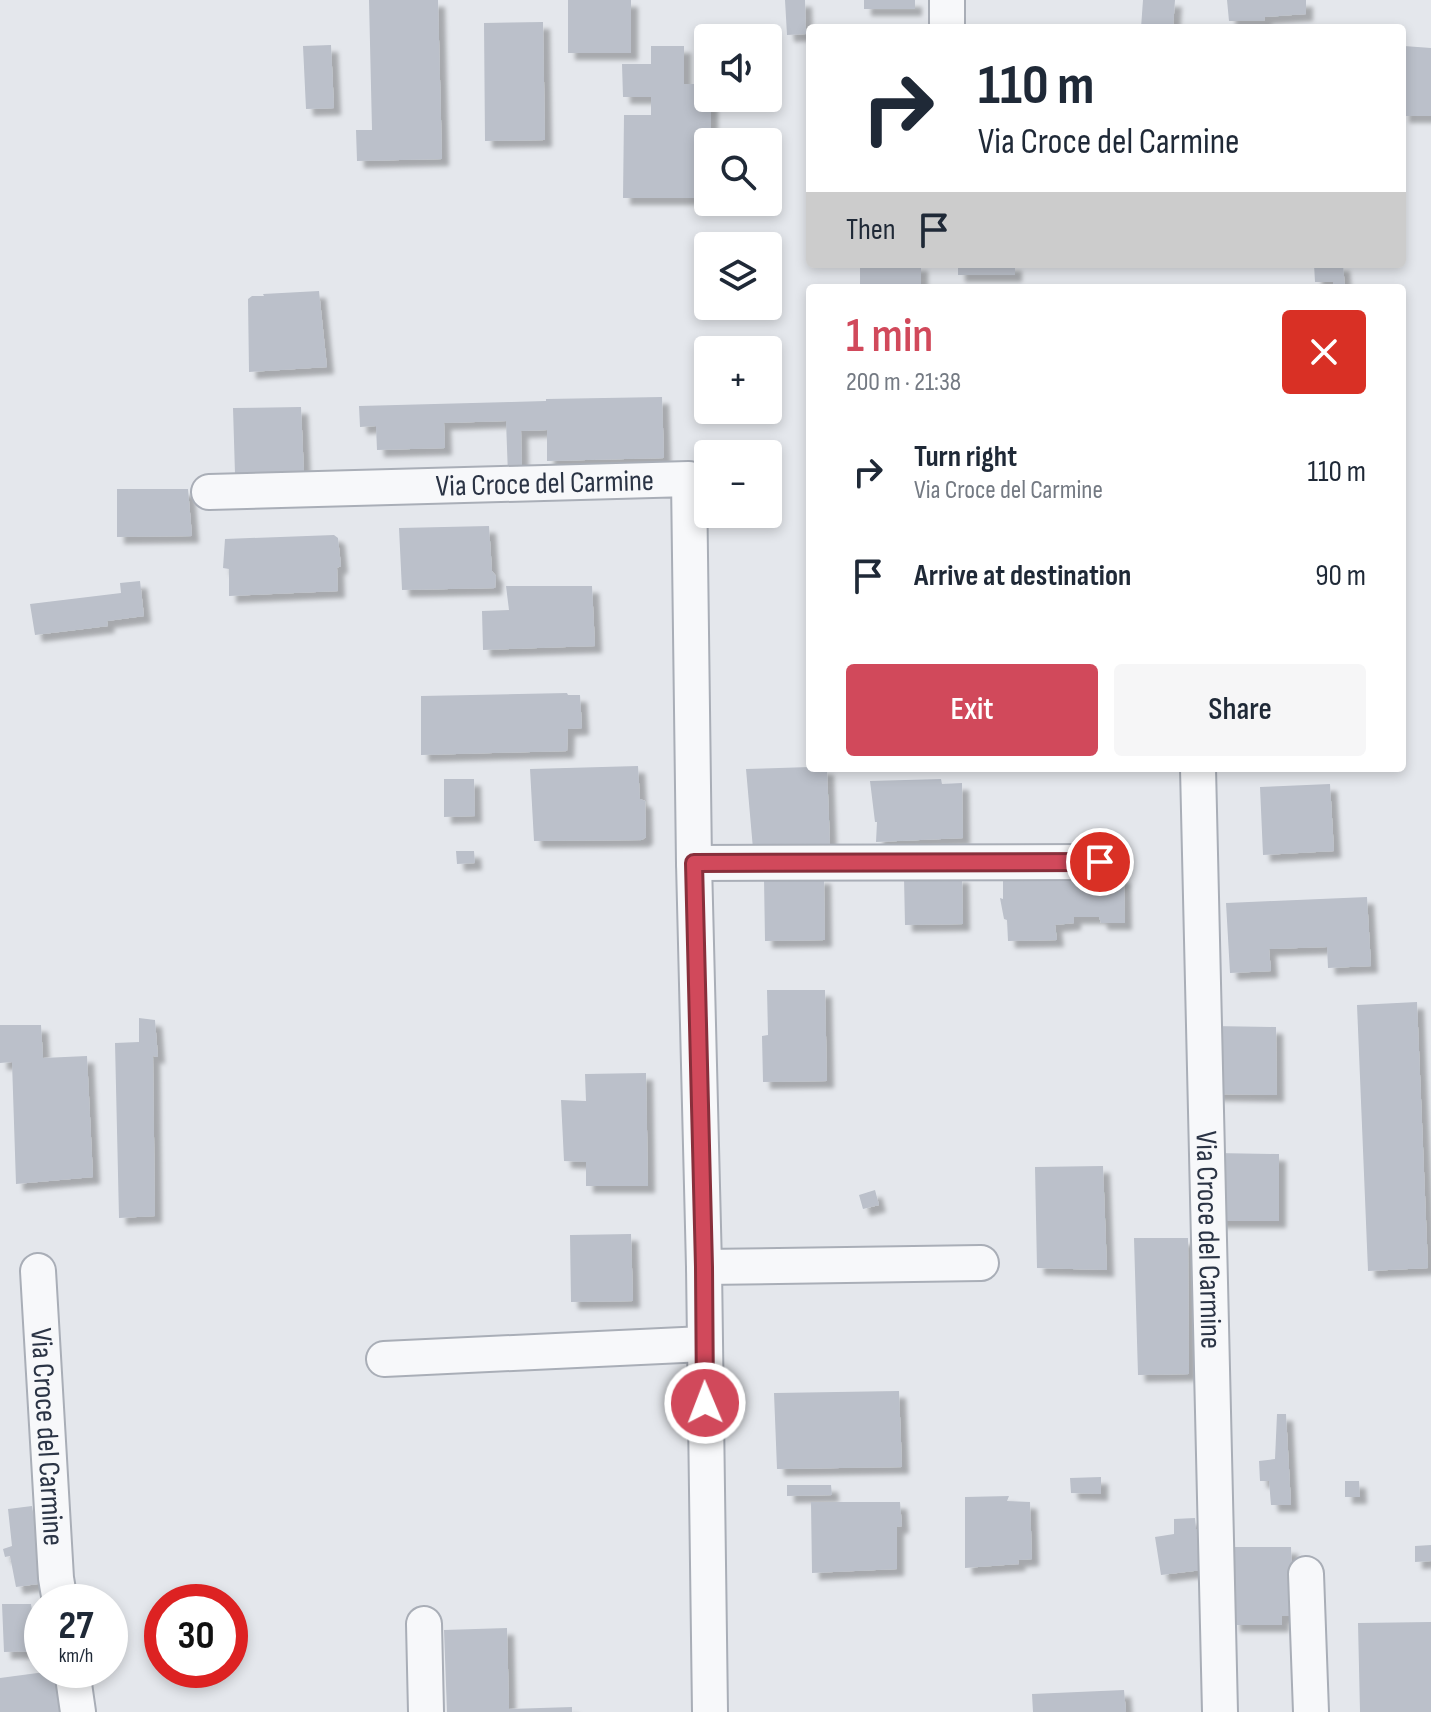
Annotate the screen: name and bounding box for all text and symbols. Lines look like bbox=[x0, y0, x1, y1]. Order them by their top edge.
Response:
map controls bbox=[694, 24, 782, 528]
button: sound bbox=[694, 24, 782, 112]
text: 110 m bbox=[978, 53, 1094, 120]
icon: right bbox=[846, 56, 950, 160]
text: Via Croce del Carmine bbox=[978, 121, 1240, 164]
button: search bbox=[694, 128, 782, 216]
icon: arrive bbox=[912, 208, 956, 252]
text: Then bbox=[846, 212, 896, 248]
button: layers bbox=[694, 232, 782, 320]
text: 1 min bbox=[846, 308, 933, 365]
button: close bbox=[1282, 310, 1366, 394]
button: + bbox=[694, 336, 782, 424]
text: 200 m · 21:38 bbox=[846, 367, 961, 398]
text: Turn right bbox=[914, 439, 1017, 475]
button: − bbox=[694, 440, 782, 528]
icon: right bbox=[846, 450, 890, 494]
text: 110 m bbox=[1308, 454, 1366, 490]
street label: Via Croce del Carmine bbox=[435, 463, 654, 505]
text: Via Croce del Carmine bbox=[914, 475, 1103, 506]
icon: arrive bbox=[846, 554, 890, 598]
text: Arrive at destination bbox=[914, 558, 1131, 594]
text: 90 m bbox=[1315, 558, 1366, 594]
button: Exit bbox=[846, 664, 1098, 756]
button: Share bbox=[1114, 664, 1366, 756]
pin bbox=[1066, 828, 1134, 896]
icon: arrive bbox=[1078, 840, 1122, 884]
street label: Via Croce del Carmine bbox=[1187, 1130, 1229, 1349]
street label: Via Croce del Carmine bbox=[22, 1327, 71, 1547]
position arrow bbox=[663, 1361, 747, 1445]
speed limit sign: 30 bbox=[144, 1584, 248, 1688]
text: 27 bbox=[59, 1602, 93, 1650]
text: km/h bbox=[59, 1644, 93, 1668]

